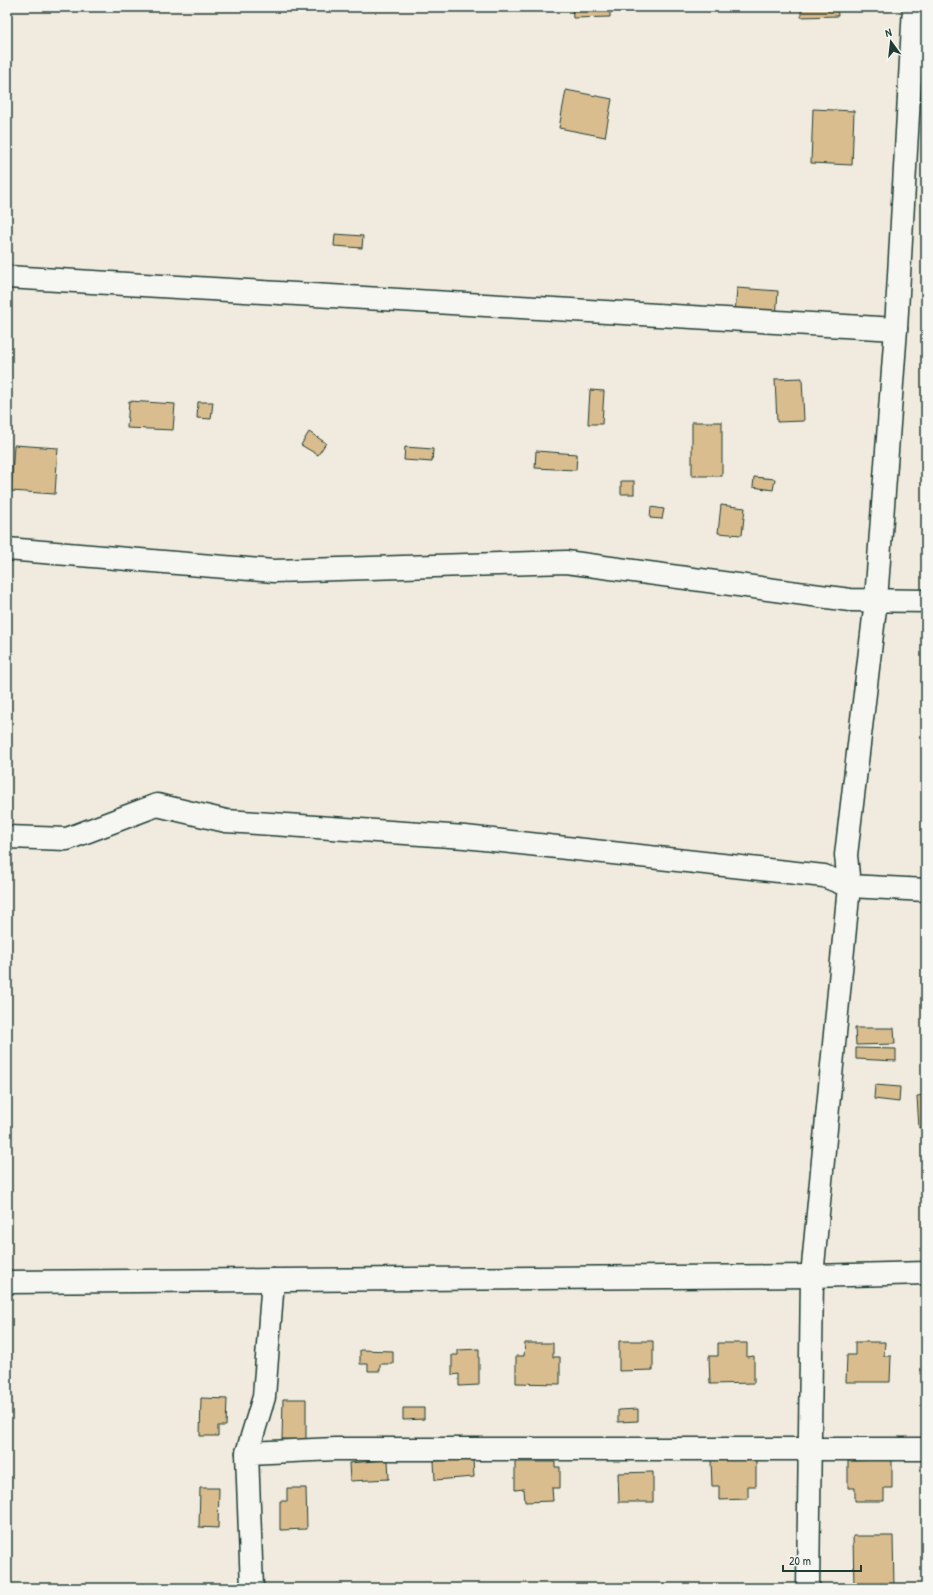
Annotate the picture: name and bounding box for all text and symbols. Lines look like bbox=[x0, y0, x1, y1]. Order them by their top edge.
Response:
north arrow bbox=[871, 22, 911, 62]
text: N bbox=[884, 25, 893, 40]
scale bar bbox=[783, 1547, 861, 1573]
text: 20 m bbox=[789, 1552, 811, 1569]

